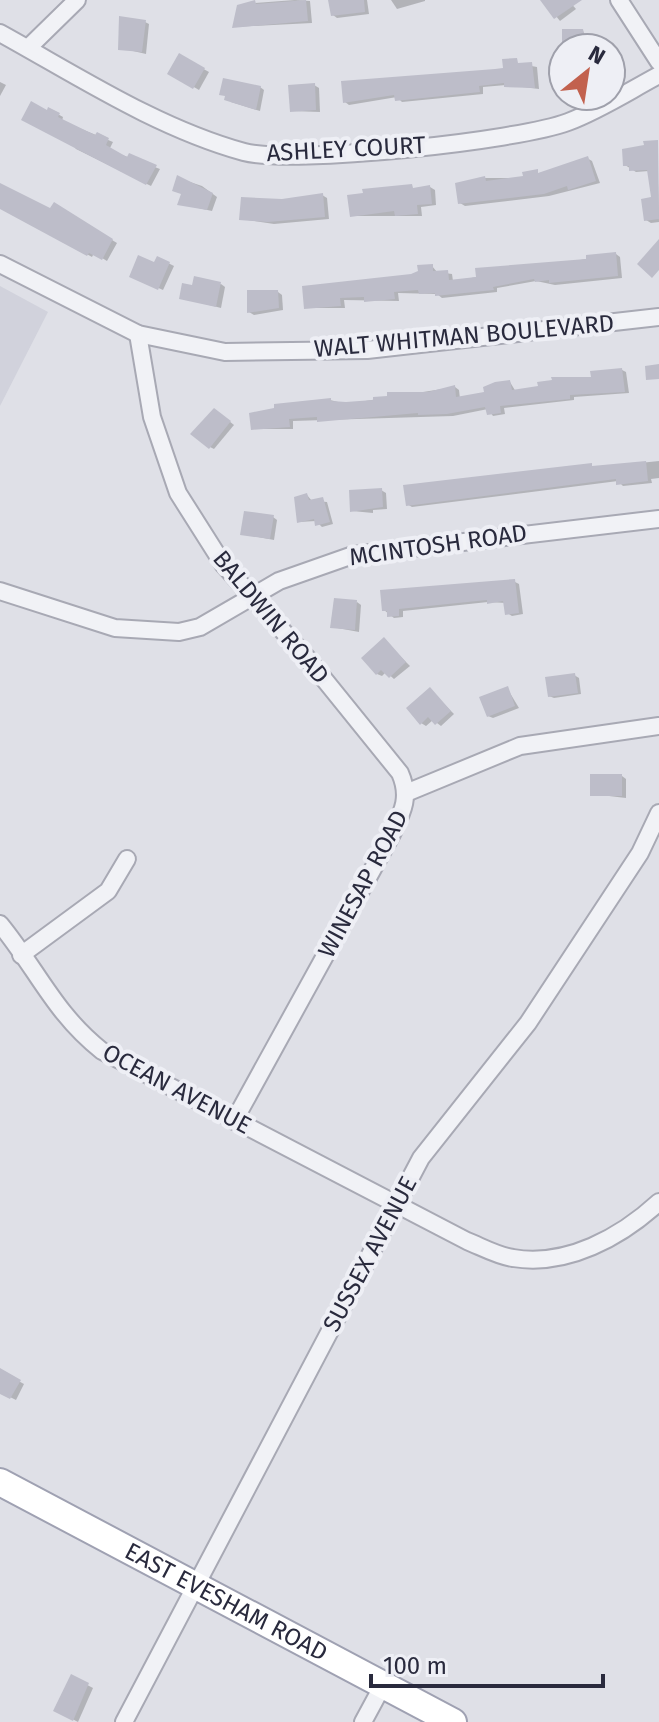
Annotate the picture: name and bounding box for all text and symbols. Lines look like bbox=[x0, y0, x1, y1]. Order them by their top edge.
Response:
north arrow bbox=[547, 32, 627, 112]
text: N bbox=[584, 40, 610, 70]
street label: ASHLEY COURT bbox=[266, 131, 427, 167]
street label: WALT WHITMAN BOULEVARD bbox=[313, 309, 615, 363]
street label: MCINTOSH ROAD bbox=[347, 519, 529, 571]
street label: BALDWIN ROAD bbox=[207, 545, 335, 689]
street label: WINESAP ROAD bbox=[312, 806, 414, 962]
street label: OCEAN AVENUE bbox=[98, 1038, 256, 1140]
street label: SUSSEX AVENUE bbox=[317, 1172, 423, 1336]
street label: EAST EVESHAM ROAD bbox=[120, 1537, 332, 1667]
scale bar bbox=[371, 1638, 603, 1688]
text: 100 m bbox=[383, 1652, 447, 1680]

